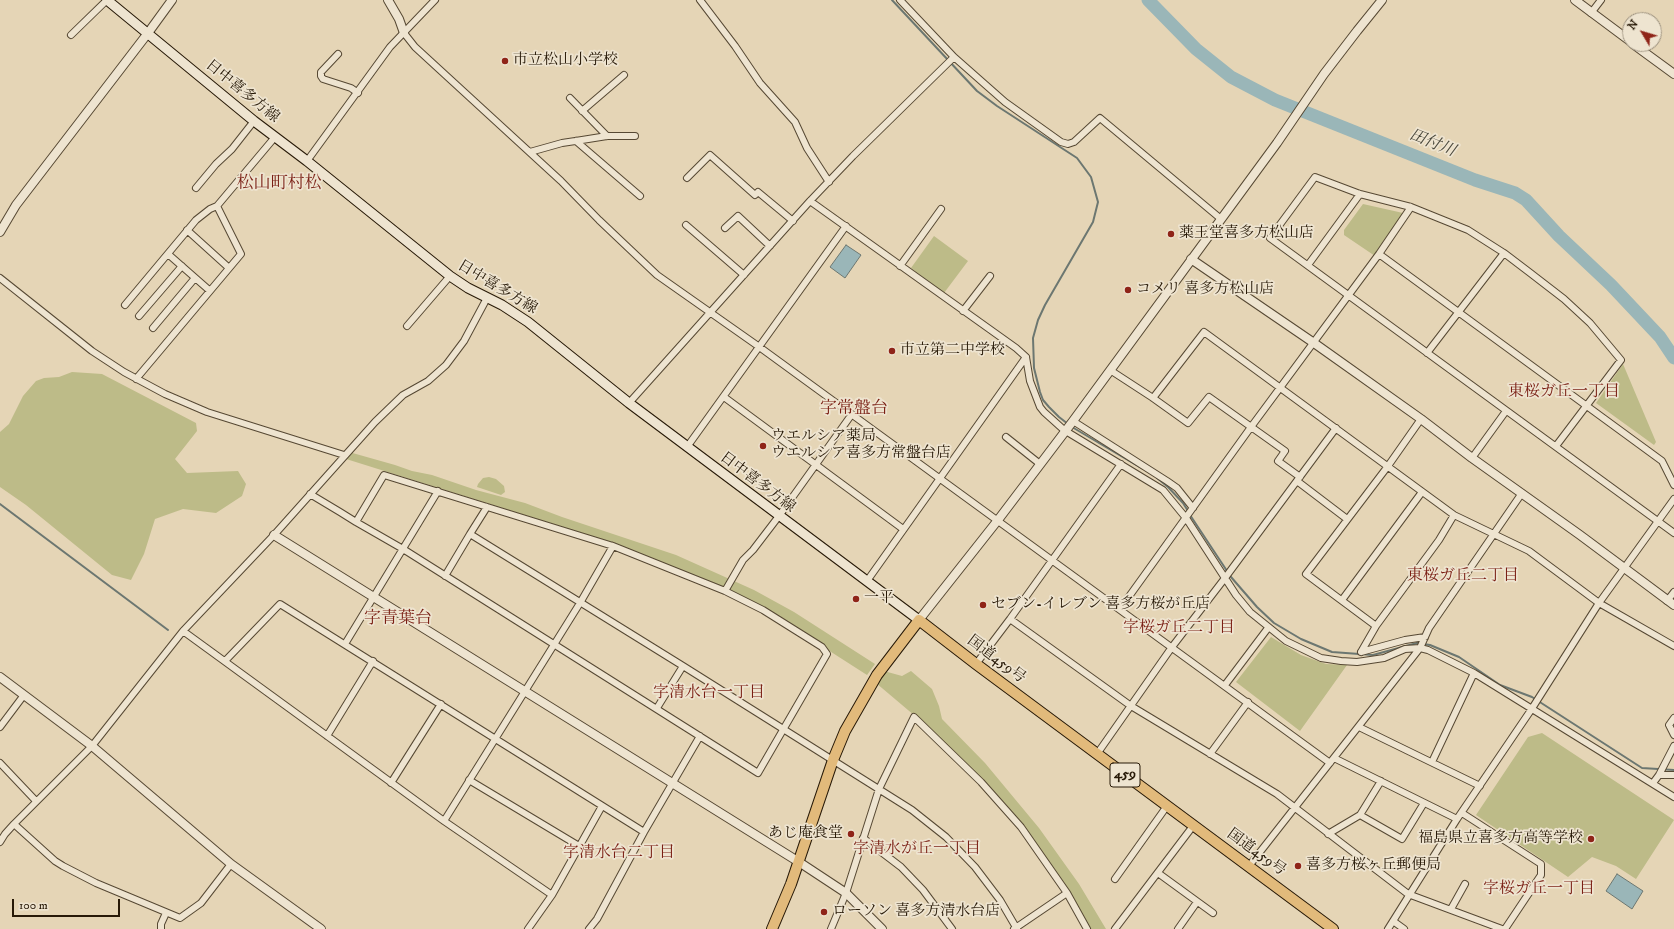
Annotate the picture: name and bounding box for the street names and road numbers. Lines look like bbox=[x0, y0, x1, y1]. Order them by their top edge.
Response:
street label: 日中喜多方線 bbox=[201, 57, 283, 127]
street label: 日中喜多方線 bbox=[454, 257, 540, 319]
street label: 日中喜多方線 bbox=[716, 449, 798, 517]
street label: 国道459号 bbox=[963, 632, 1029, 688]
road number: 459 bbox=[1110, 763, 1140, 787]
street label: 国道459号 bbox=[1223, 826, 1289, 880]

